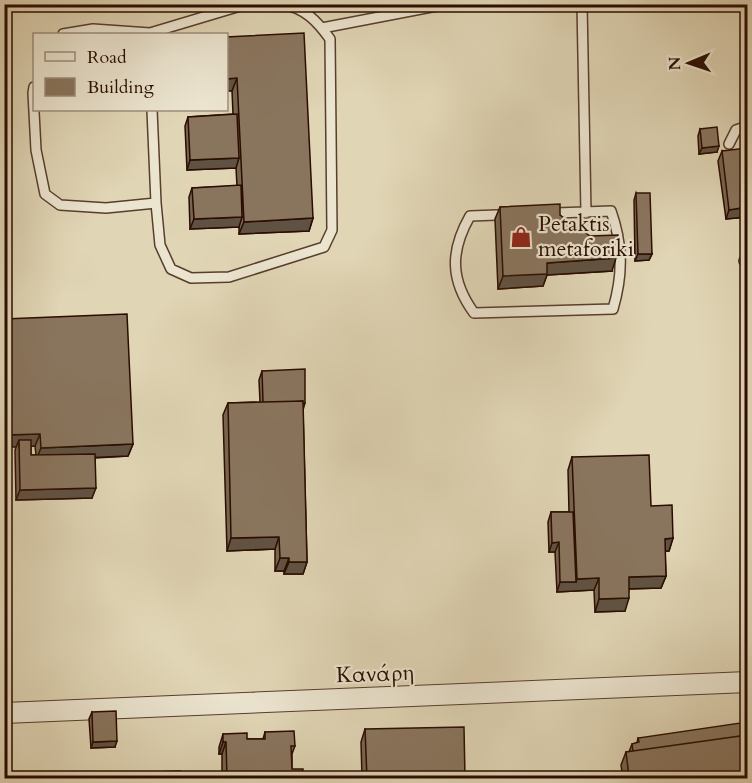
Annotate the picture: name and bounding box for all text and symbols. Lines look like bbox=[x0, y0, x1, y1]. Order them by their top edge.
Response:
legend bbox=[33, 33, 228, 111]
north arrow bbox=[659, 33, 719, 93]
text: Road bbox=[87, 45, 127, 70]
text: N bbox=[664, 56, 686, 71]
text: Building bbox=[87, 75, 155, 100]
place label: Petaktis metaforiki bbox=[538, 209, 634, 264]
shop icon: Petaktis metaforiki bbox=[509, 225, 533, 249]
street label: Κανάρη bbox=[335, 658, 415, 690]

